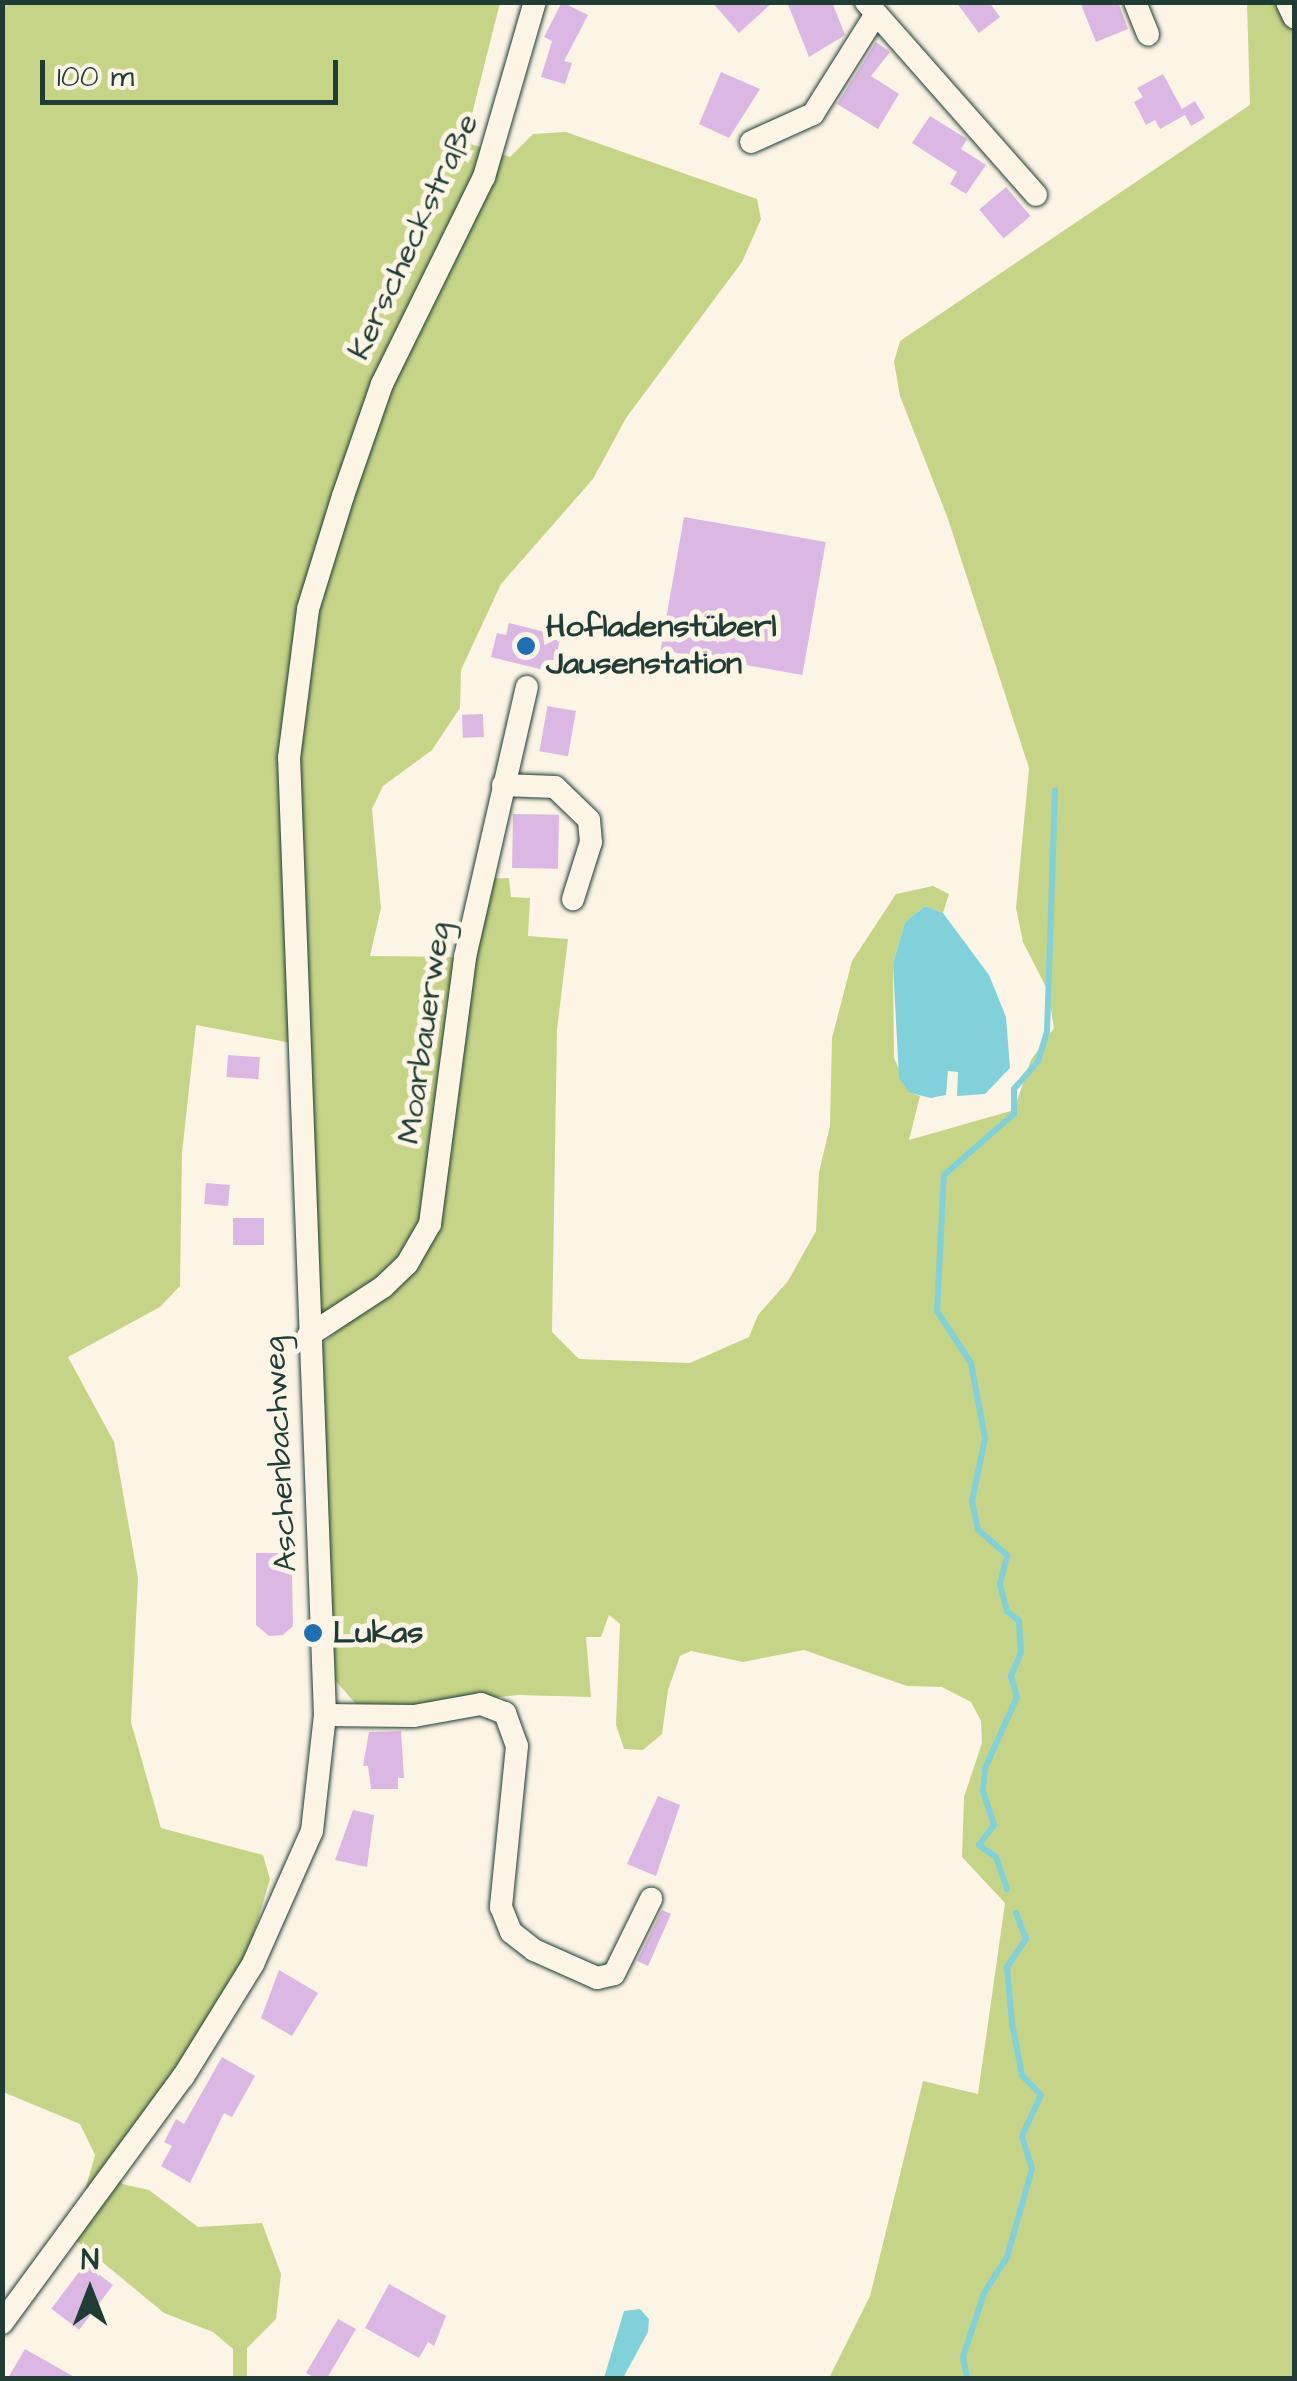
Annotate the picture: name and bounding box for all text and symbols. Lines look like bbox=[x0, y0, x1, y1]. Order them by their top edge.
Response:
scale bar bbox=[45, 40, 342, 102]
text: 100 m bbox=[57, 56, 134, 98]
street label: Kerscheckstraße bbox=[340, 108, 488, 366]
place label: Hofladenstüberl Jausenstation bbox=[546, 609, 777, 684]
marker: Hofladenstüberl Jausenstation bbox=[515, 635, 537, 657]
street label: Moarbauerweg bbox=[390, 920, 460, 1146]
street label: Aschenbachweg bbox=[256, 1335, 306, 1573]
place label: Lukas bbox=[333, 1614, 423, 1652]
marker: Lukas bbox=[302, 1622, 324, 1644]
north arrow bbox=[40, 2241, 140, 2341]
text: N bbox=[81, 2241, 99, 2280]

